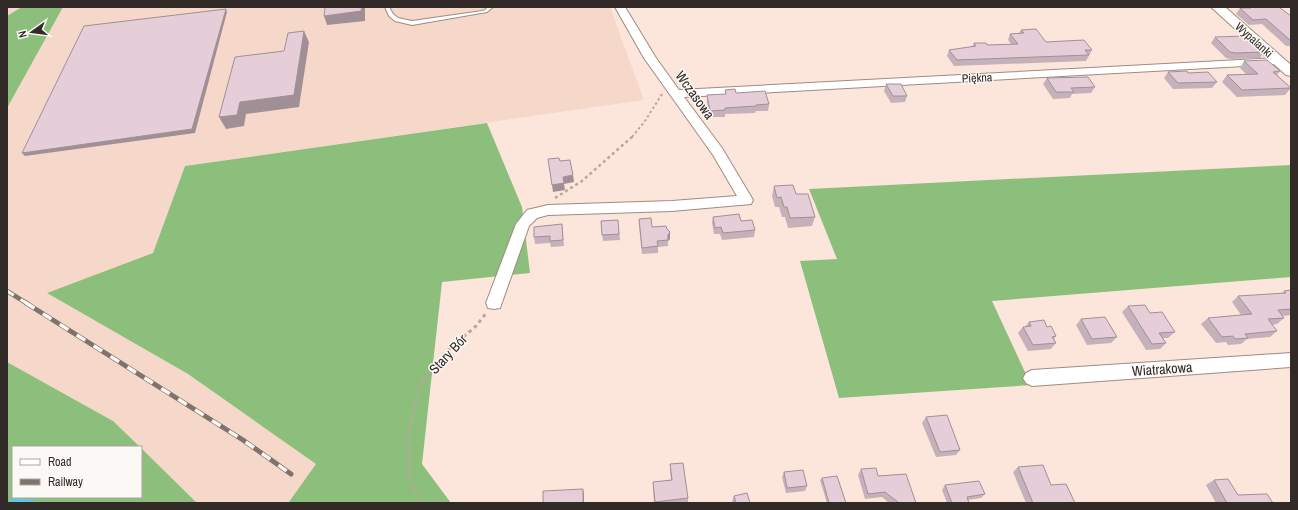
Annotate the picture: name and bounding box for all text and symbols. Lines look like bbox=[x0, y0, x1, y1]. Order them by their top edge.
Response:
north arrow bbox=[12, 12, 52, 52]
street label: Wypalanki bbox=[1232, 19, 1276, 61]
text: N bbox=[15, 30, 30, 39]
street label: Wczasowa bbox=[671, 67, 719, 123]
street label: Piękna bbox=[961, 69, 993, 87]
street label: Stary Bór bbox=[425, 330, 471, 378]
street label: Wiatrakowa bbox=[1131, 358, 1193, 380]
legend bbox=[12, 446, 142, 498]
text: Road bbox=[48, 454, 72, 470]
text: Railway bbox=[48, 474, 83, 490]

